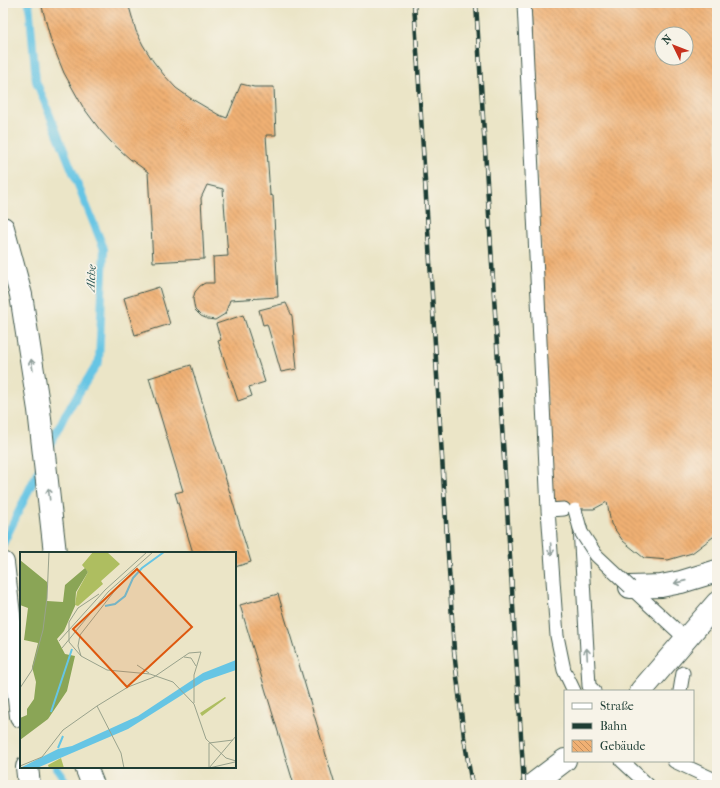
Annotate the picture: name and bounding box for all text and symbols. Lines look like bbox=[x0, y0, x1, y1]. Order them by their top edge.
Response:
north arrow bbox=[654, 26, 694, 66]
text: N bbox=[659, 32, 675, 47]
water label: Alche bbox=[83, 263, 99, 294]
one-way arrow bbox=[28, 359, 36, 372]
one-way arrow bbox=[45, 488, 53, 501]
one-way arrow bbox=[547, 542, 554, 555]
inset map bbox=[20, 552, 236, 768]
one-way arrow bbox=[674, 579, 687, 587]
one-way arrow bbox=[584, 648, 591, 661]
legend bbox=[564, 690, 694, 762]
text: Straße bbox=[600, 699, 634, 713]
text: Bahn bbox=[600, 719, 627, 733]
text: Gebäude bbox=[600, 739, 645, 753]

